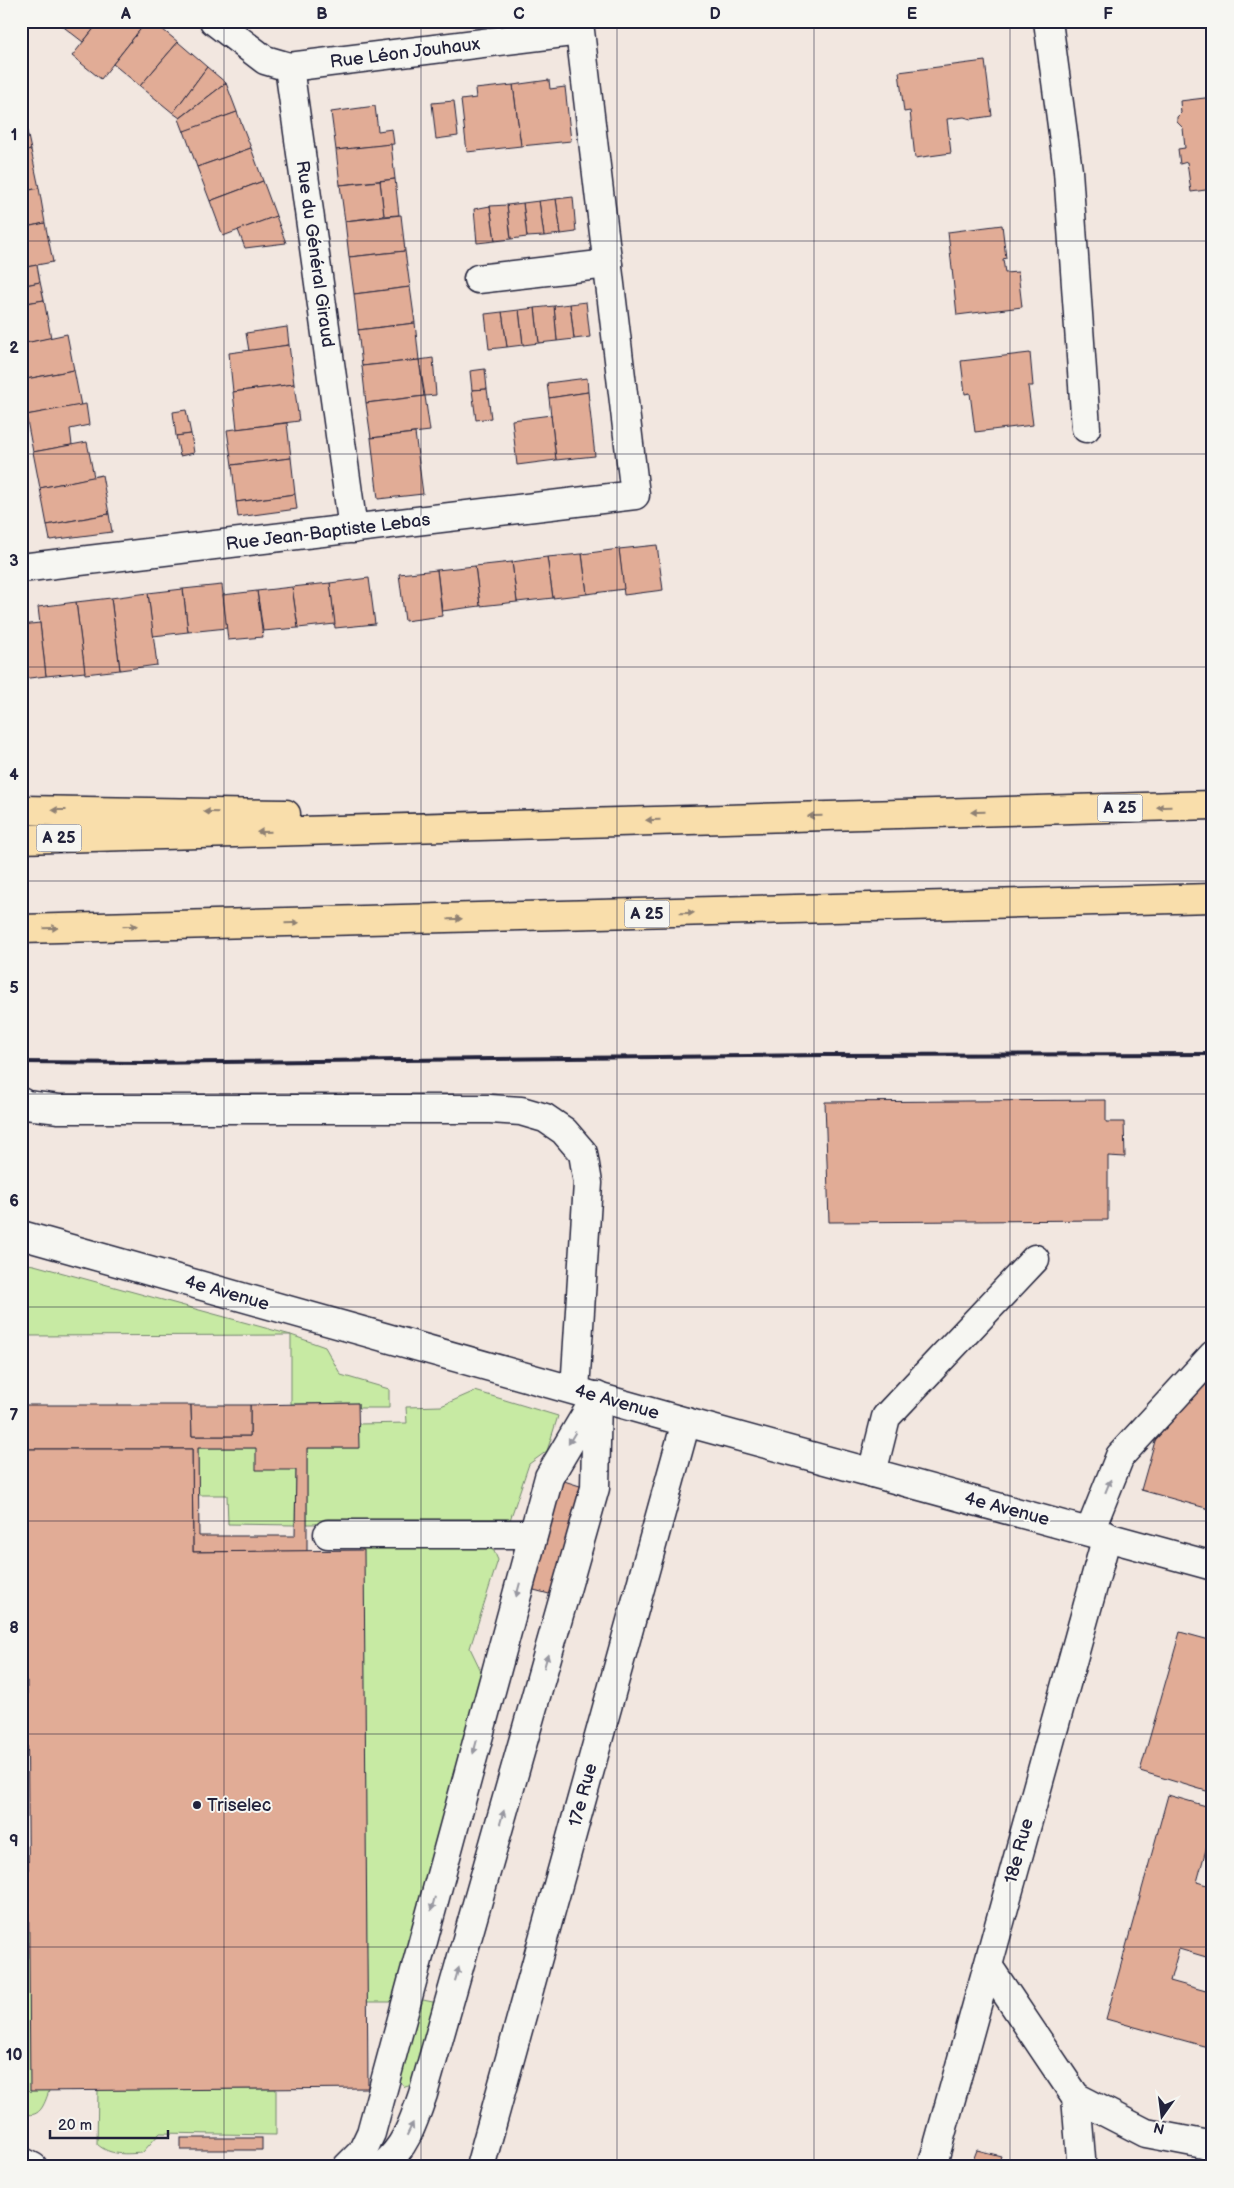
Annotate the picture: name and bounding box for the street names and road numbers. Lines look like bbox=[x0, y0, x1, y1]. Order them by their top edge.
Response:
street label: Rue Léon Jouhaux bbox=[329, 33, 482, 73]
street label: Rue du Général Giraud bbox=[291, 159, 339, 349]
street label: Rue Jean-Baptiste Lebas bbox=[225, 509, 431, 555]
road number: A 25 bbox=[1098, 794, 1142, 821]
road number: A 25 bbox=[36, 824, 82, 851]
road number: A 25 bbox=[624, 901, 670, 928]
street label: 4e Avenue bbox=[182, 1271, 272, 1315]
street label: 4e Avenue bbox=[572, 1380, 662, 1424]
street label: 4e Avenue bbox=[962, 1488, 1052, 1530]
street label: 17e Rue bbox=[564, 1761, 602, 1829]
street label: 18e Rue bbox=[1000, 1816, 1038, 1886]

